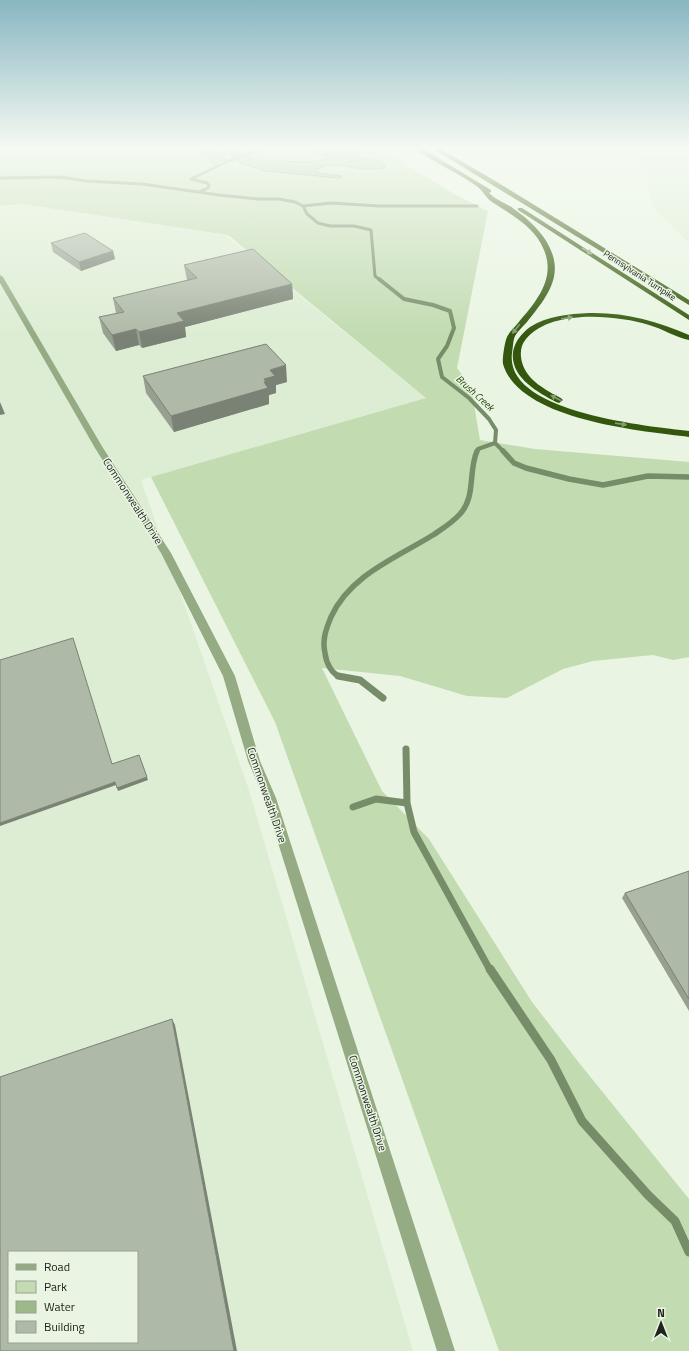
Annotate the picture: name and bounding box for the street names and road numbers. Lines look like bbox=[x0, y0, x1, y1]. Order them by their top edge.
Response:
street label: Pennsylvania Turnpike bbox=[601, 247, 679, 304]
street label: Commonwealth Drive bbox=[99, 455, 167, 548]
street label: Commonwealth Drive bbox=[243, 745, 291, 845]
street label: Commonwealth Drive bbox=[345, 1053, 391, 1153]

